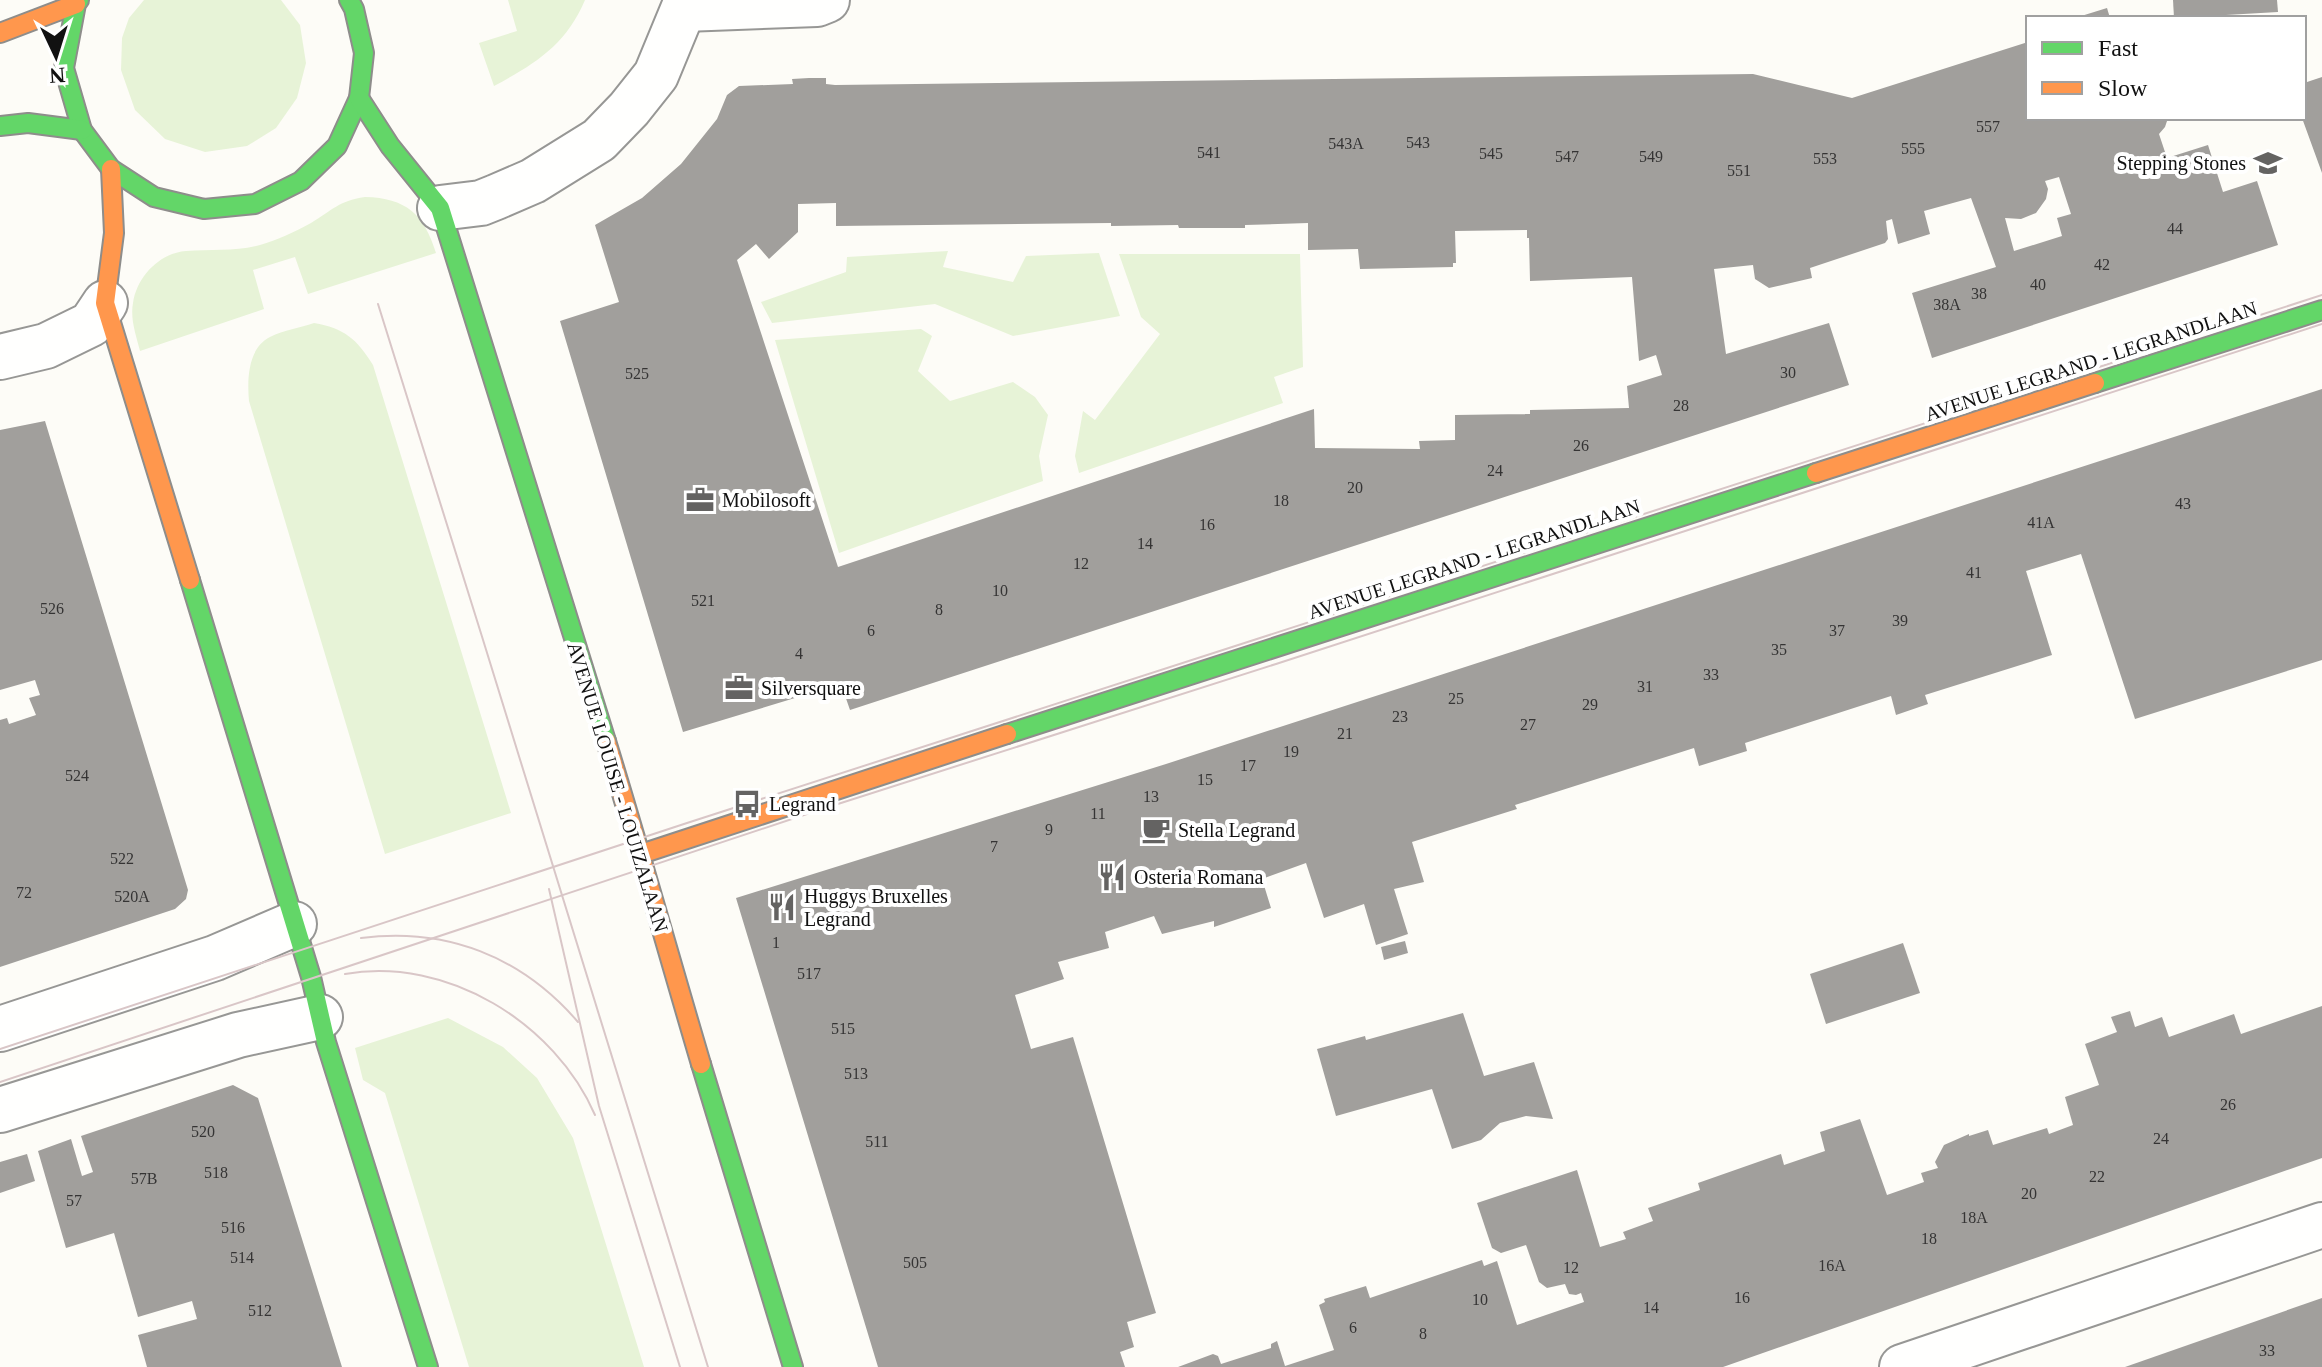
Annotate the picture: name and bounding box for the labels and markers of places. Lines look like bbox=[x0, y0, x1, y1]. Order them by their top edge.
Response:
school or university icon: Stepping Stones bbox=[2253, 148, 2283, 178]
place label: Stepping Stones bbox=[2117, 152, 2246, 175]
office icon: Mobilosoft bbox=[685, 485, 715, 515]
place label: Mobilosoft bbox=[722, 489, 811, 511]
office icon: Silversquare bbox=[724, 673, 754, 703]
place label: Silversquare bbox=[761, 677, 861, 700]
bus stop icon: Legrand bbox=[732, 789, 762, 819]
place label: Legrand bbox=[769, 793, 836, 816]
cafe icon: Stella Legrand bbox=[1141, 815, 1171, 845]
place label: Stella Legrand bbox=[1178, 819, 1295, 842]
restaurant icon: Osteria Romana bbox=[1097, 862, 1127, 892]
place label: Osteria Romana bbox=[1134, 866, 1264, 888]
place label: Huggys Bruxelles Legrand bbox=[804, 885, 948, 931]
restaurant icon: Huggys Bruxelles Legrand bbox=[767, 892, 797, 922]

